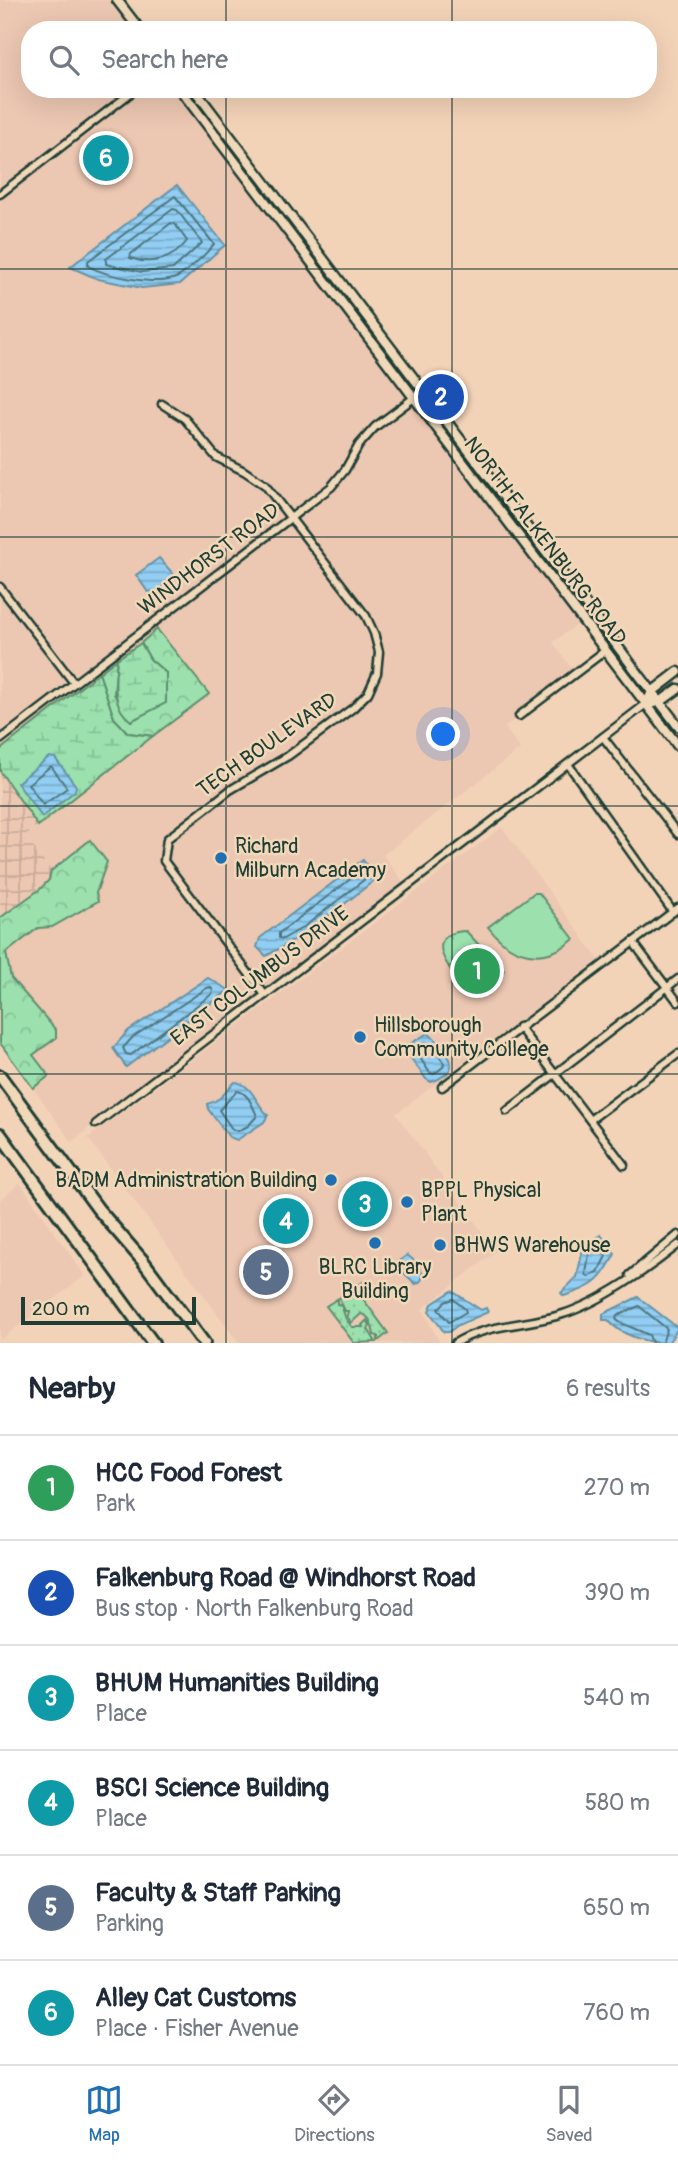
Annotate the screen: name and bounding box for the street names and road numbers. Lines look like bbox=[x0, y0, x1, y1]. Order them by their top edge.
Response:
street label: NORTH FALKENBURG ROAD bbox=[458, 431, 632, 651]
street label: WINDHORST ROAD bbox=[133, 497, 285, 621]
street label: TECH BOULEVARD bbox=[192, 687, 342, 803]
street label: EAST COLUMBUS DRIVE bbox=[165, 900, 355, 1052]

